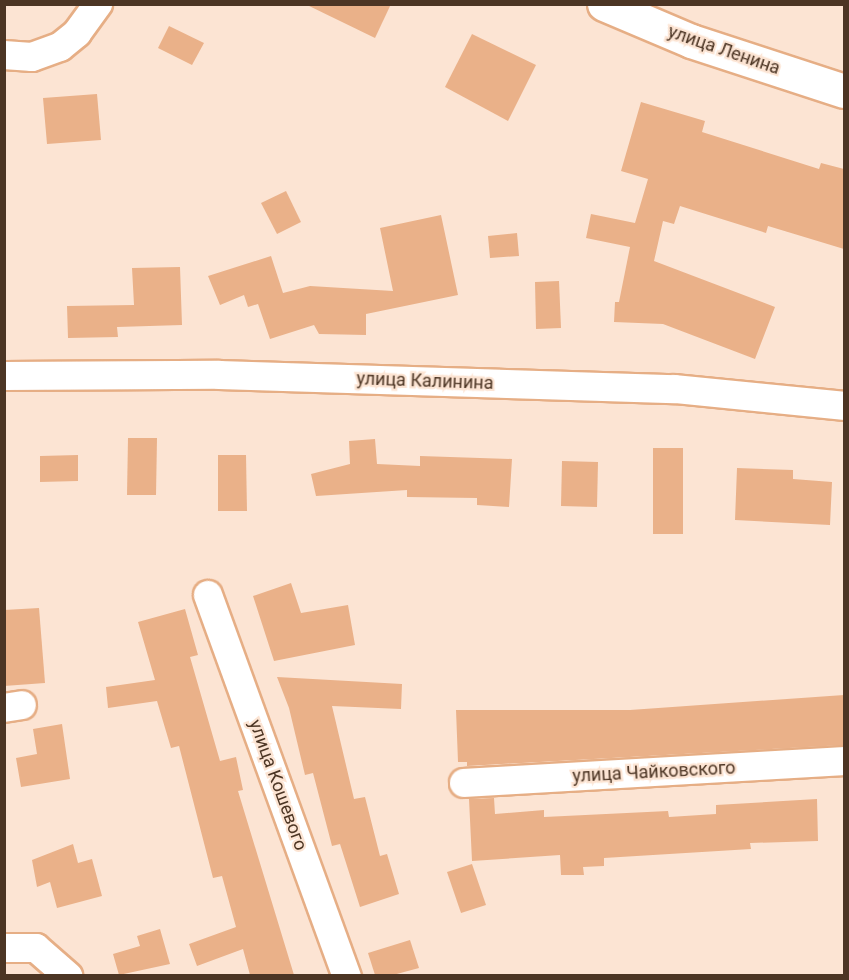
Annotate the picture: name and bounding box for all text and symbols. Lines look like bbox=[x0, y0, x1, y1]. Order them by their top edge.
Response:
street label: улица Ленина bbox=[665, 21, 783, 79]
street label: улица Калинина bbox=[356, 368, 494, 394]
street label: улица Кошевого bbox=[244, 717, 312, 853]
street label: улица Чайковского bbox=[572, 757, 736, 787]

